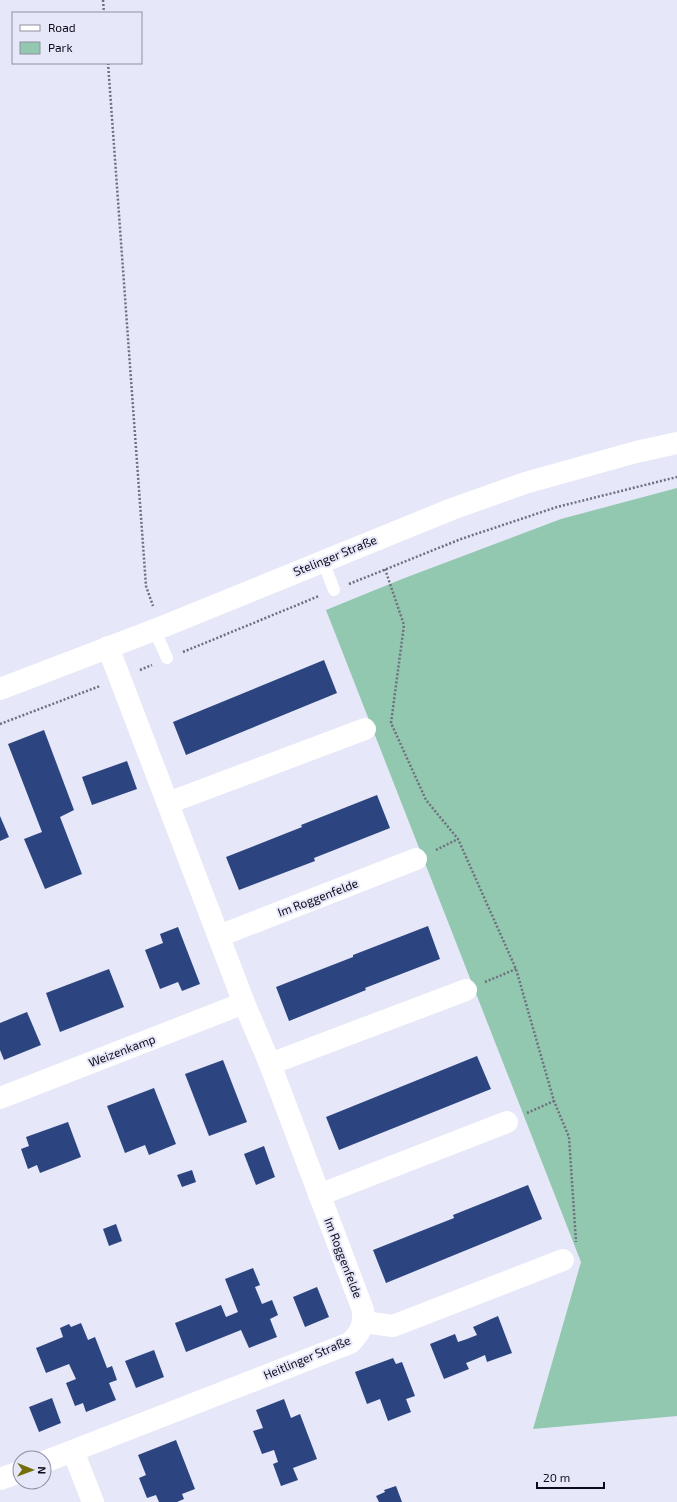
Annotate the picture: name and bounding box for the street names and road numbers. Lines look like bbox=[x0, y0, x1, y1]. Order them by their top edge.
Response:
street label: Stelinger Straße bbox=[291, 532, 378, 578]
street label: Im Roggenfelde bbox=[275, 875, 360, 919]
street label: Weizenkamp bbox=[86, 1031, 157, 1069]
street label: Im Roggenfelde bbox=[322, 1215, 366, 1300]
street label: Heitlinger Straße bbox=[261, 1332, 352, 1382]

